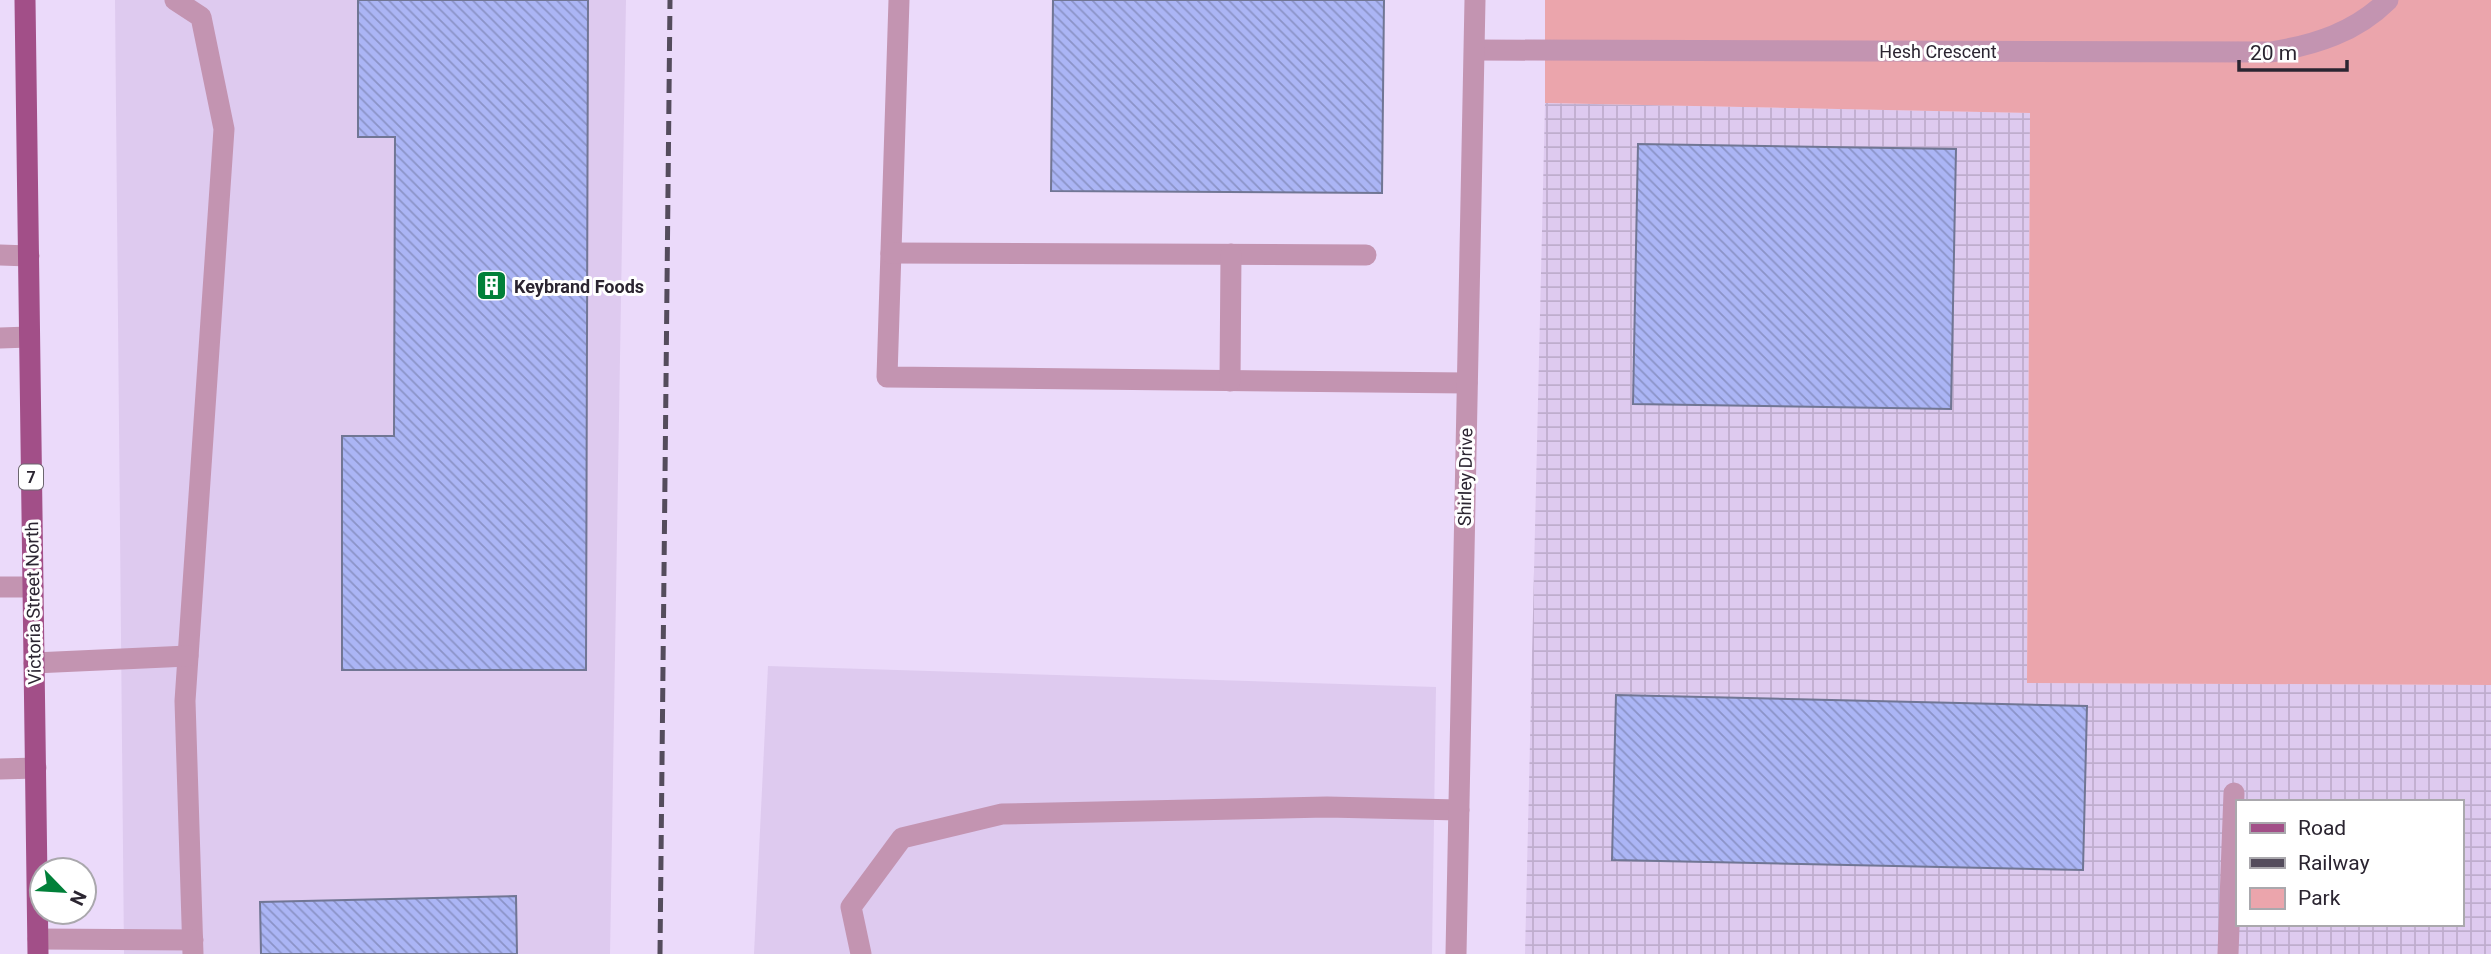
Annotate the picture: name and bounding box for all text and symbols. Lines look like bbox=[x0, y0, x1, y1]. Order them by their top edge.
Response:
scale bar bbox=[2239, 28, 2348, 72]
street label: Hesh Crescent bbox=[1879, 41, 1997, 62]
text: 20 m bbox=[2250, 41, 2297, 65]
building icon: Keybrand Foods bbox=[474, 269, 508, 303]
place label: Keybrand Foods bbox=[514, 276, 644, 297]
street label: Shirley Drive bbox=[1454, 428, 1476, 526]
road number: 7 bbox=[19, 464, 43, 490]
street label: Victoria Street North bbox=[21, 521, 45, 685]
legend bbox=[2236, 800, 2463, 926]
text: Road bbox=[2298, 816, 2346, 840]
text: Railway bbox=[2298, 851, 2370, 875]
north arrow bbox=[28, 856, 98, 926]
text: Park bbox=[2298, 886, 2341, 910]
text: N bbox=[65, 887, 91, 909]

